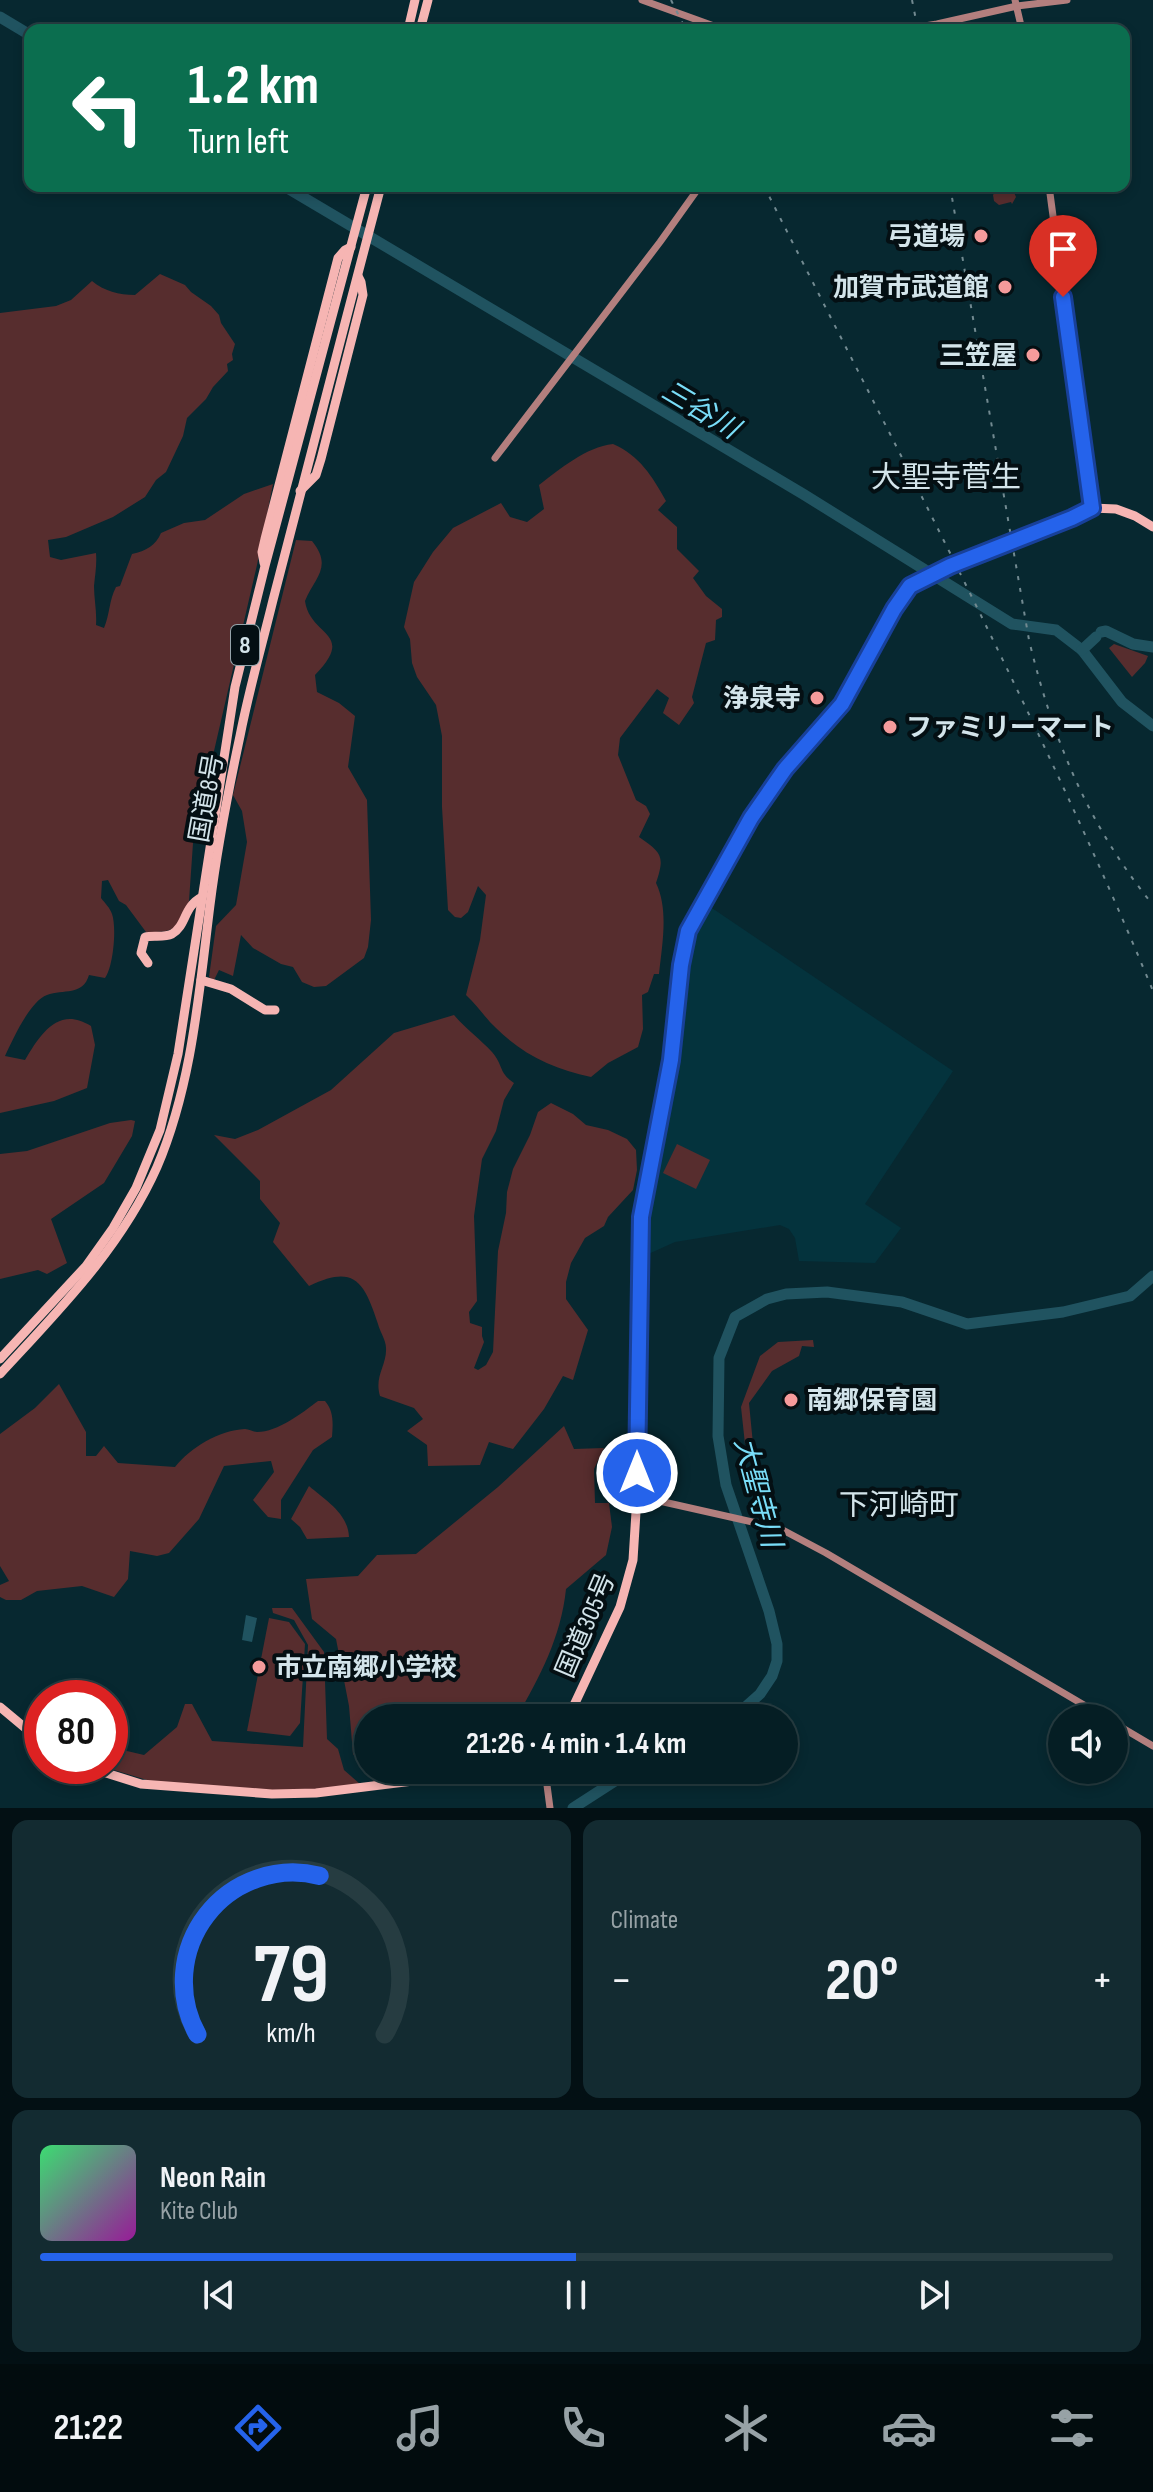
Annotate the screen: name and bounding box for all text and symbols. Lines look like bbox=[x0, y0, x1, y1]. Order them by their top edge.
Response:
text: 1.2 km bbox=[188, 53, 319, 120]
icon: left bbox=[56, 56, 160, 160]
text: Turn left bbox=[188, 121, 289, 164]
pin bbox=[1029, 215, 1097, 297]
place label: 弓道場 bbox=[887, 222, 965, 253]
marker: 弓道場 bbox=[972, 227, 990, 245]
icon: arrive bbox=[1041, 227, 1085, 271]
place label: 加賀市武道館 bbox=[833, 273, 989, 304]
marker: 加賀市武道館 bbox=[996, 278, 1014, 296]
place label: 三笠屋 bbox=[939, 341, 1017, 372]
marker: 三笠屋 bbox=[1024, 346, 1042, 364]
water label: 三谷川 bbox=[656, 375, 747, 448]
district label: 大聖寺菅生 bbox=[871, 460, 1021, 496]
road number: 8 bbox=[231, 625, 259, 665]
place label: 浄泉寺 bbox=[723, 684, 801, 715]
marker: 浄泉寺 bbox=[808, 689, 826, 707]
place label: ファミリーマート bbox=[906, 713, 1114, 744]
marker: ファミリーマート bbox=[881, 718, 899, 736]
street label: 国道8号 bbox=[184, 752, 231, 845]
place label: 南郷保育園 bbox=[807, 1386, 937, 1417]
marker: 南郷保育園 bbox=[782, 1391, 800, 1409]
position arrow bbox=[595, 1431, 679, 1515]
water label: 大聖寺川 bbox=[727, 1434, 789, 1554]
district label: 下河崎町 bbox=[839, 1488, 959, 1524]
street label: 国道305号 bbox=[550, 1568, 622, 1683]
place label: 市立南郷小学校 bbox=[275, 1653, 457, 1684]
marker: 市立南郷小学校 bbox=[250, 1658, 268, 1676]
speed limit sign: 80 bbox=[24, 1680, 128, 1784]
map controls bbox=[1048, 1704, 1128, 1784]
button: sound bbox=[1048, 1704, 1128, 1784]
text: 21:26 · 4 min · 1.4 km bbox=[466, 1726, 686, 1762]
text: Climate bbox=[611, 1905, 678, 1936]
text: 79 bbox=[253, 1926, 329, 2026]
text: 20° bbox=[825, 1945, 899, 2017]
text: − bbox=[611, 1954, 632, 2007]
text: + bbox=[1091, 1954, 1113, 2007]
text: km/h bbox=[267, 2016, 316, 2051]
text: Neon Rain bbox=[160, 2160, 266, 2196]
text: Kite Club bbox=[160, 2196, 238, 2227]
icon: previous bbox=[197, 2273, 241, 2317]
icon: pause bbox=[554, 2273, 598, 2317]
icon: next bbox=[912, 2273, 956, 2317]
icon: directions bbox=[230, 2400, 286, 2456]
icon: music bbox=[392, 2400, 448, 2456]
icon: phone bbox=[555, 2400, 611, 2456]
icon: climate bbox=[718, 2400, 774, 2456]
icon: car bbox=[881, 2400, 937, 2456]
icon: filters bbox=[1044, 2400, 1100, 2456]
text: 21:22 bbox=[53, 2407, 123, 2450]

